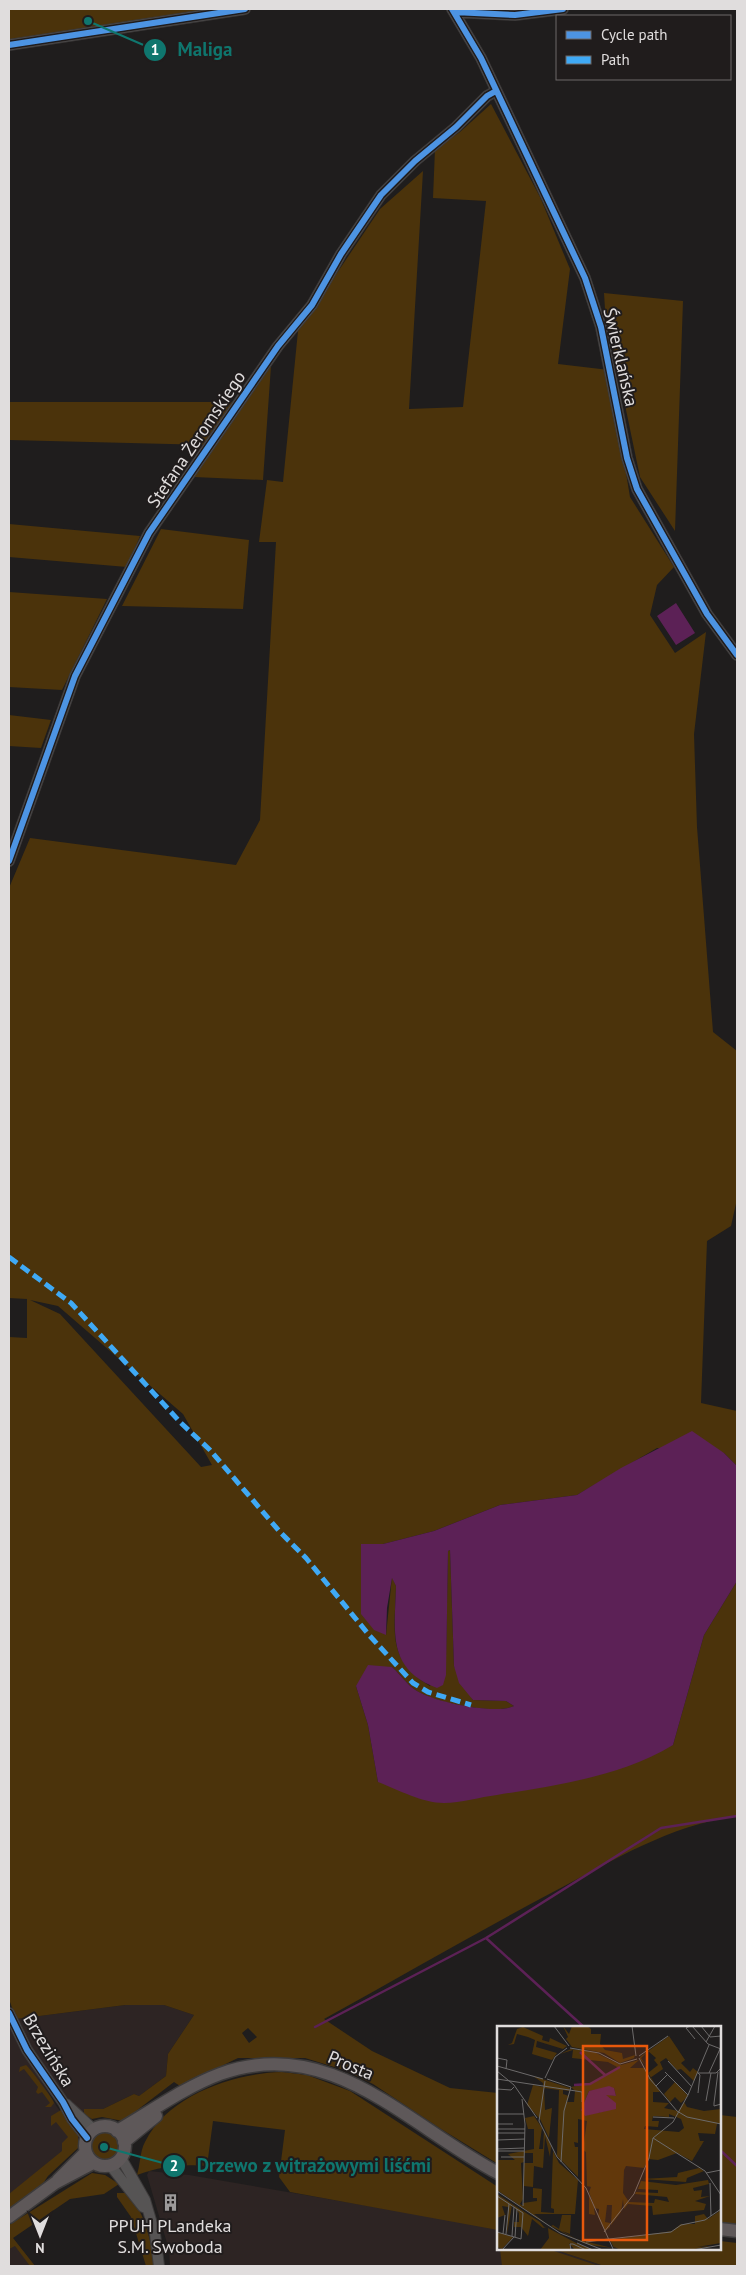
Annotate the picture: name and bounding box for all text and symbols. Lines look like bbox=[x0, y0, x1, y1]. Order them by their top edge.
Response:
legend bbox=[556, 15, 731, 80]
text: Cycle path bbox=[601, 25, 667, 44]
callout: Maliga bbox=[143, 33, 243, 67]
text: Maliga bbox=[178, 37, 232, 61]
text: 1 bbox=[151, 40, 159, 59]
text: Path bbox=[601, 50, 630, 69]
street label: Świerklańska bbox=[598, 305, 644, 409]
street label: Stefana Żeromskiego bbox=[142, 366, 250, 512]
street label: Brzezińska bbox=[18, 2009, 80, 2091]
inset map bbox=[497, 2026, 721, 2250]
street label: Prosta bbox=[325, 2045, 377, 2085]
callout: Drzewo z witrażowymi liśćmi bbox=[161, 2149, 441, 2183]
text: Drzewo z witrażowymi liśćmi bbox=[197, 2153, 431, 2177]
text: 2 bbox=[170, 2156, 178, 2175]
building icon: PPUH PLandeka S.M. Swoboda bbox=[160, 2192, 180, 2212]
north arrow bbox=[15, 2210, 65, 2260]
place label: PPUH PLandeka S.M. Swoboda bbox=[109, 2214, 231, 2258]
text: N bbox=[35, 2239, 45, 2257]

